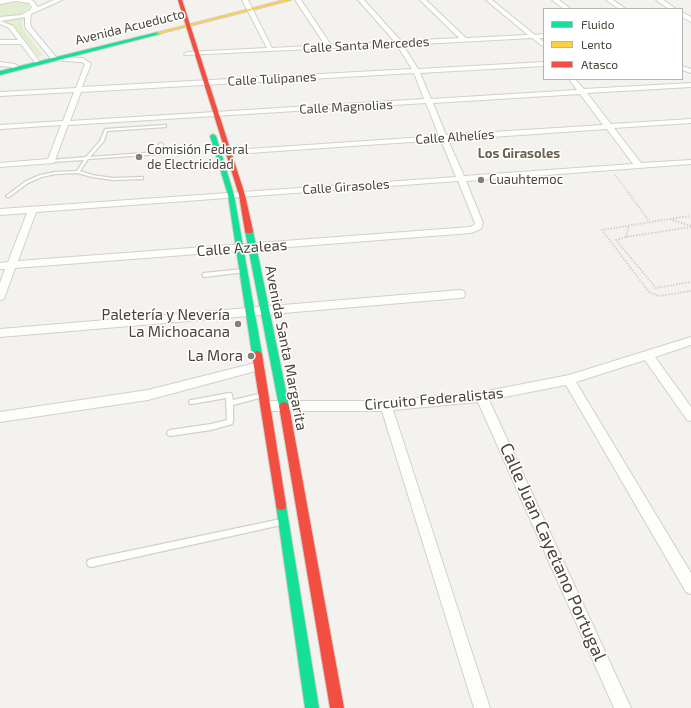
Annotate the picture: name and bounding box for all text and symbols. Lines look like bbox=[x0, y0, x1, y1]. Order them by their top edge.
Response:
street label: Avenida Acueducto bbox=[74, 6, 186, 48]
legend bbox=[543, 8, 683, 80]
text: Fluido bbox=[581, 17, 615, 31]
street label: Calle Santa Mercedes bbox=[302, 34, 430, 56]
text: Lento bbox=[581, 37, 612, 51]
text: Atasco bbox=[581, 57, 618, 71]
street label: Calle Tulipanes bbox=[227, 69, 317, 89]
street label: Calle Magnolias bbox=[299, 97, 393, 117]
street label: Calle Alhelíes bbox=[415, 126, 495, 148]
place label: Comisión Federal de Electricidad bbox=[147, 142, 248, 173]
district label: Los Girasoles bbox=[478, 146, 560, 162]
marker: Comisión Federal de Electricidad bbox=[134, 152, 144, 162]
place label: Cuauhtemoc bbox=[489, 172, 563, 188]
marker: Cuauhtemoc bbox=[476, 175, 486, 185]
street label: Calle Girasoles bbox=[302, 176, 390, 198]
street label: Calle Azaleas bbox=[196, 236, 288, 260]
street label: Avenida Santa Margarita bbox=[261, 264, 311, 432]
place label: Paletería y Nevería La Michoacana bbox=[102, 306, 230, 341]
marker: Paletería y Nevería La Michoacana bbox=[233, 319, 243, 329]
place label: La Mora bbox=[188, 347, 243, 365]
marker: La Mora bbox=[246, 351, 256, 361]
street label: Circuito Federalistas bbox=[364, 384, 504, 414]
street label: Calle Juan Cayetano Portugal bbox=[495, 440, 611, 664]

